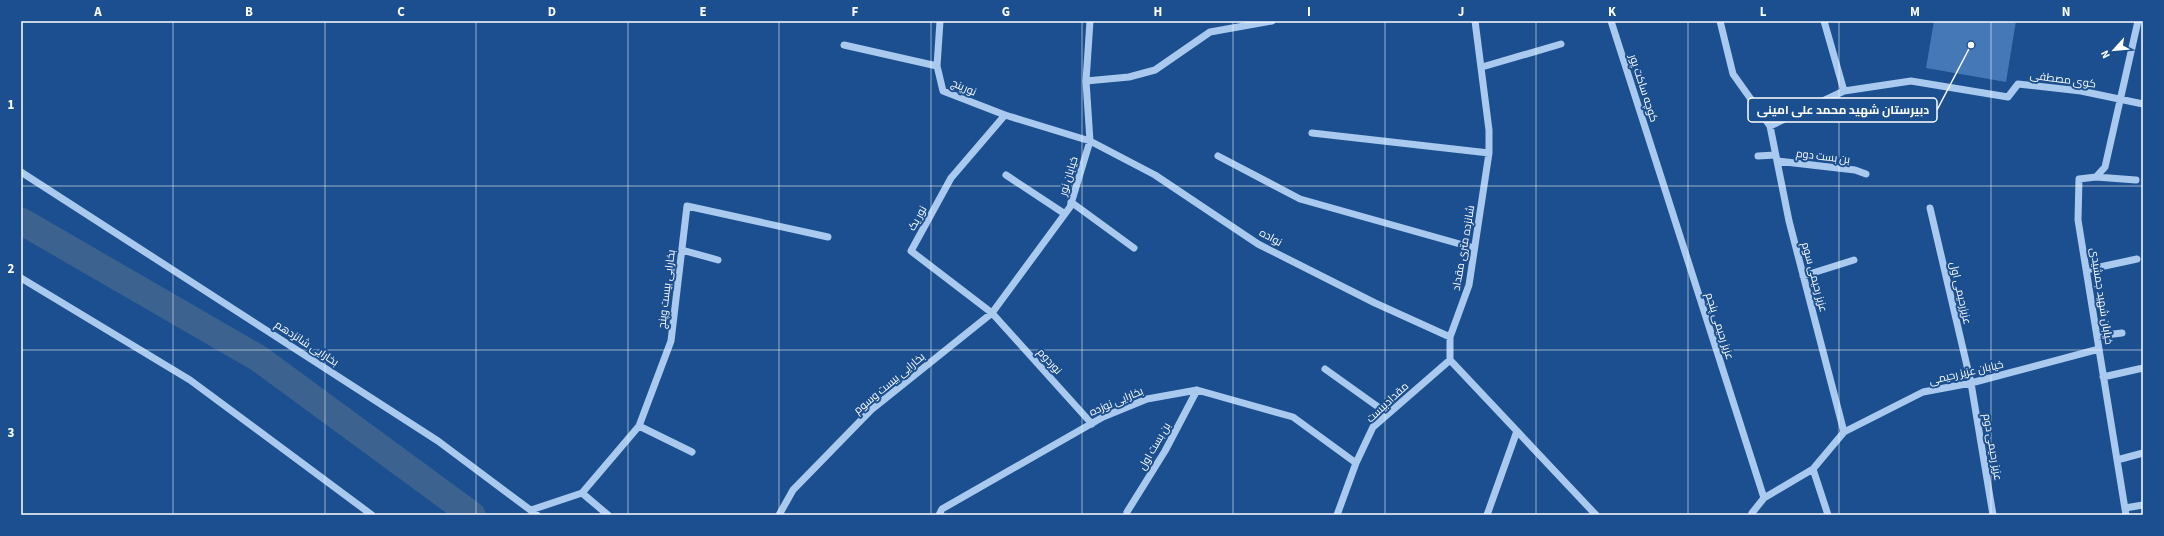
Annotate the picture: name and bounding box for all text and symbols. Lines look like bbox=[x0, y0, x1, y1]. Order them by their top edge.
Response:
text: A bbox=[93, 3, 102, 21]
text: B bbox=[245, 3, 253, 21]
text: C bbox=[397, 3, 405, 21]
text: D bbox=[548, 3, 556, 21]
text: E bbox=[699, 3, 707, 21]
text: F bbox=[852, 3, 859, 21]
text: G bbox=[1002, 3, 1010, 21]
text: H bbox=[1154, 3, 1162, 21]
text: I bbox=[1307, 3, 1311, 21]
text: J bbox=[1458, 3, 1464, 21]
text: K bbox=[1608, 3, 1617, 21]
text: L bbox=[1760, 3, 1767, 21]
text: M bbox=[1910, 3, 1920, 21]
text: N bbox=[2062, 3, 2070, 21]
north arrow bbox=[2094, 30, 2134, 70]
text: N bbox=[2097, 48, 2114, 61]
street label: کوچه ساکت پور bbox=[1625, 51, 1662, 124]
street label: کوی مصطفی bbox=[2029, 67, 2097, 92]
street label: نورپنج bbox=[949, 75, 979, 99]
text: 1 bbox=[8, 96, 15, 114]
callout: دبیرستان شهید محمد علی امینی bbox=[1748, 98, 1937, 122]
text: دبیرستان شهید محمد علی امینی bbox=[1757, 102, 1929, 119]
street label: بن بست دوم bbox=[1795, 146, 1851, 167]
street label: خیابان نور bbox=[1055, 155, 1082, 199]
street label: نور یک bbox=[904, 203, 930, 233]
street label: شانزده متری مقداد bbox=[1449, 204, 1478, 292]
street label: نواده bbox=[1257, 225, 1285, 250]
street label: عزیز رحیمی سوم bbox=[1798, 240, 1831, 314]
street label: خیابان شهید جمشیدی bbox=[2086, 247, 2117, 346]
street label: بخارایی بیست وپنج bbox=[654, 249, 679, 329]
text: 2 bbox=[8, 260, 15, 278]
street label: عزیزرحیمی اول bbox=[1946, 260, 1975, 326]
street label: عزیز رحیمی پنجم bbox=[1702, 291, 1737, 362]
street label: بخارایی شانزدهم bbox=[272, 317, 342, 370]
street label: نوردوم bbox=[1034, 345, 1065, 378]
street label: بخارایی بیست وسوم bbox=[851, 349, 928, 418]
street label: خیابان عزیز رحیمی bbox=[1927, 357, 2005, 388]
street label: مقدادبیست bbox=[1363, 379, 1412, 426]
street label: بخارایی نوزده bbox=[1087, 383, 1146, 420]
street label: عزیز رحیمی دوم bbox=[1979, 412, 2006, 482]
street label: بن بست اول bbox=[1135, 420, 1174, 473]
text: 3 bbox=[8, 424, 15, 442]

